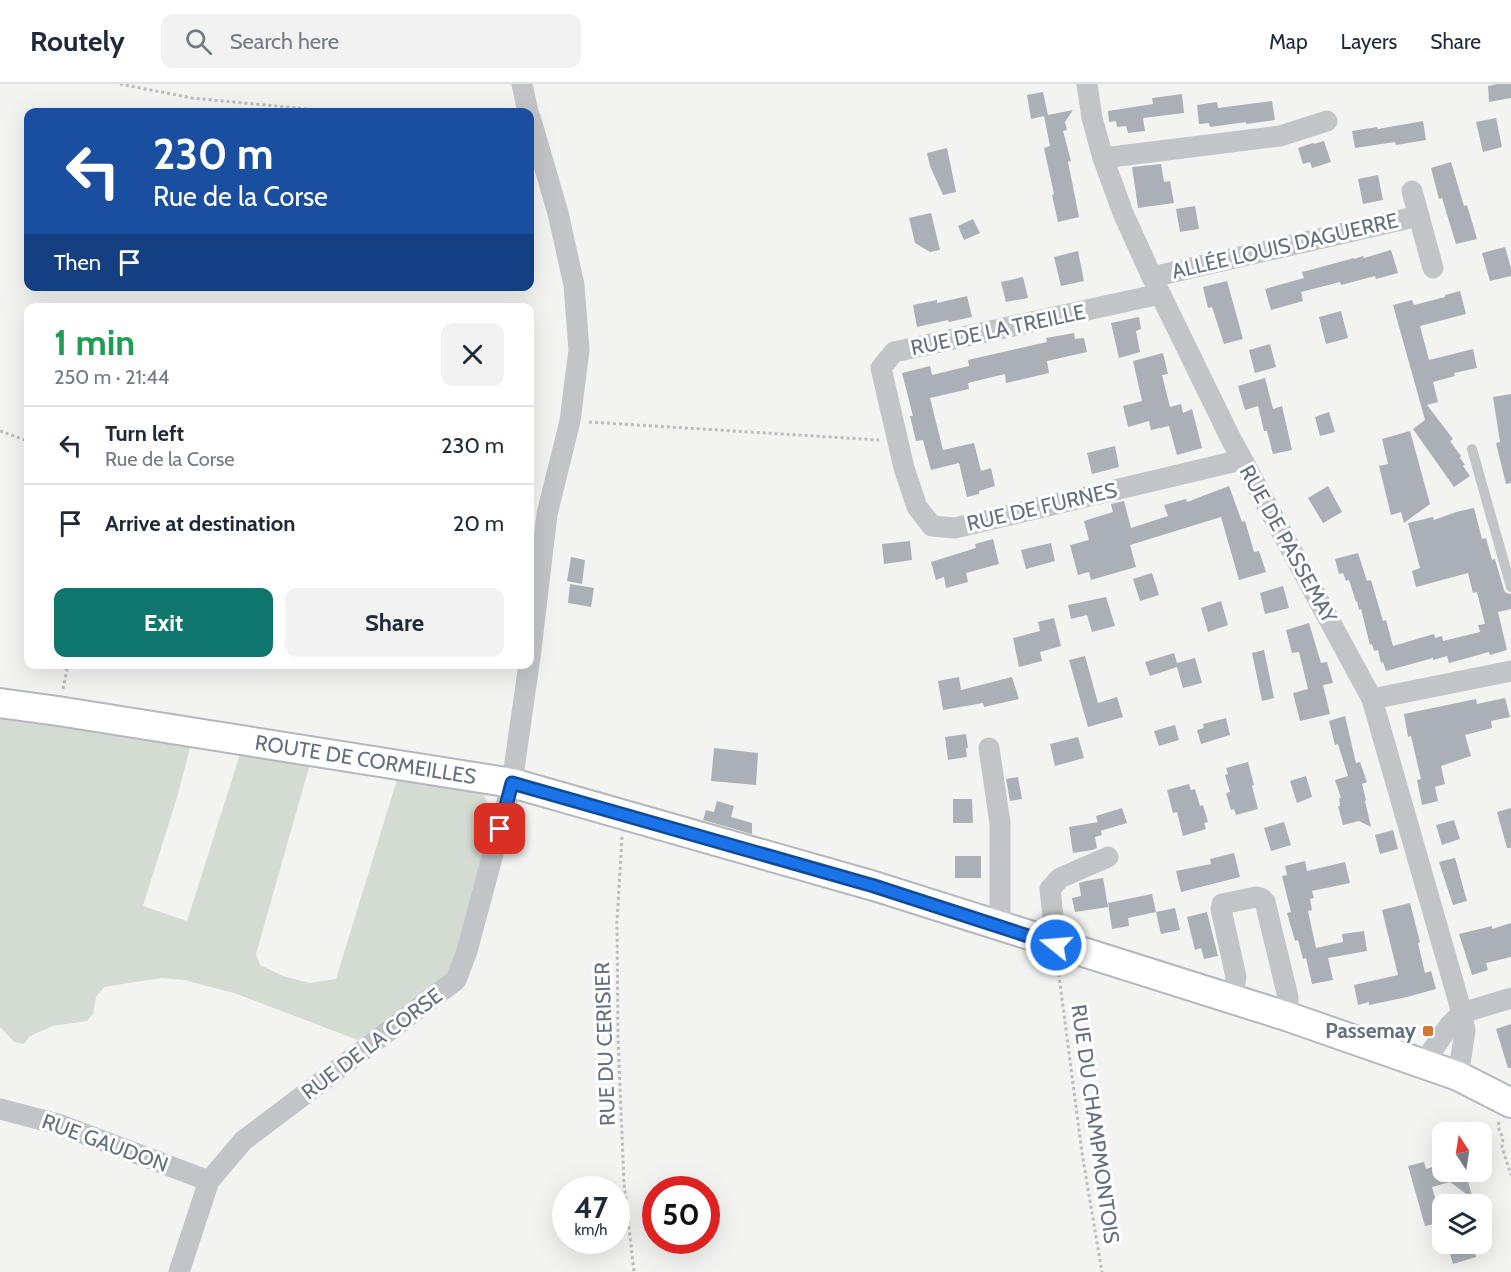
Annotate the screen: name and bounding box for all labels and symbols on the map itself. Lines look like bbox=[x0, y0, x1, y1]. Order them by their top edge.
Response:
street label: ALLÉE LOUIS DAGUERRE bbox=[1169, 207, 1400, 284]
street label: RUE DE LA TREILLE bbox=[908, 299, 1087, 360]
street label: RUE DE PASSEMAY bbox=[1235, 460, 1343, 628]
street label: RUE DE FURNES bbox=[964, 477, 1119, 536]
street label: ROUTE DE CORMEILLES bbox=[253, 729, 478, 789]
pin bbox=[474, 803, 525, 854]
position arrow bbox=[1024, 913, 1088, 977]
street label: RUE DU CERISIER bbox=[589, 961, 620, 1126]
street label: RUE DE LA CORSE bbox=[297, 983, 447, 1105]
street label: RUE DU CHAMPMONTOIS bbox=[1066, 1003, 1125, 1245]
place label: Passemay bbox=[1325, 1018, 1417, 1043]
marker: Passemay bbox=[1421, 1024, 1435, 1038]
street label: RUE GAUDON bbox=[39, 1108, 172, 1177]
north arrow bbox=[1432, 1122, 1492, 1182]
speed limit sign: 50 bbox=[642, 1176, 720, 1254]

